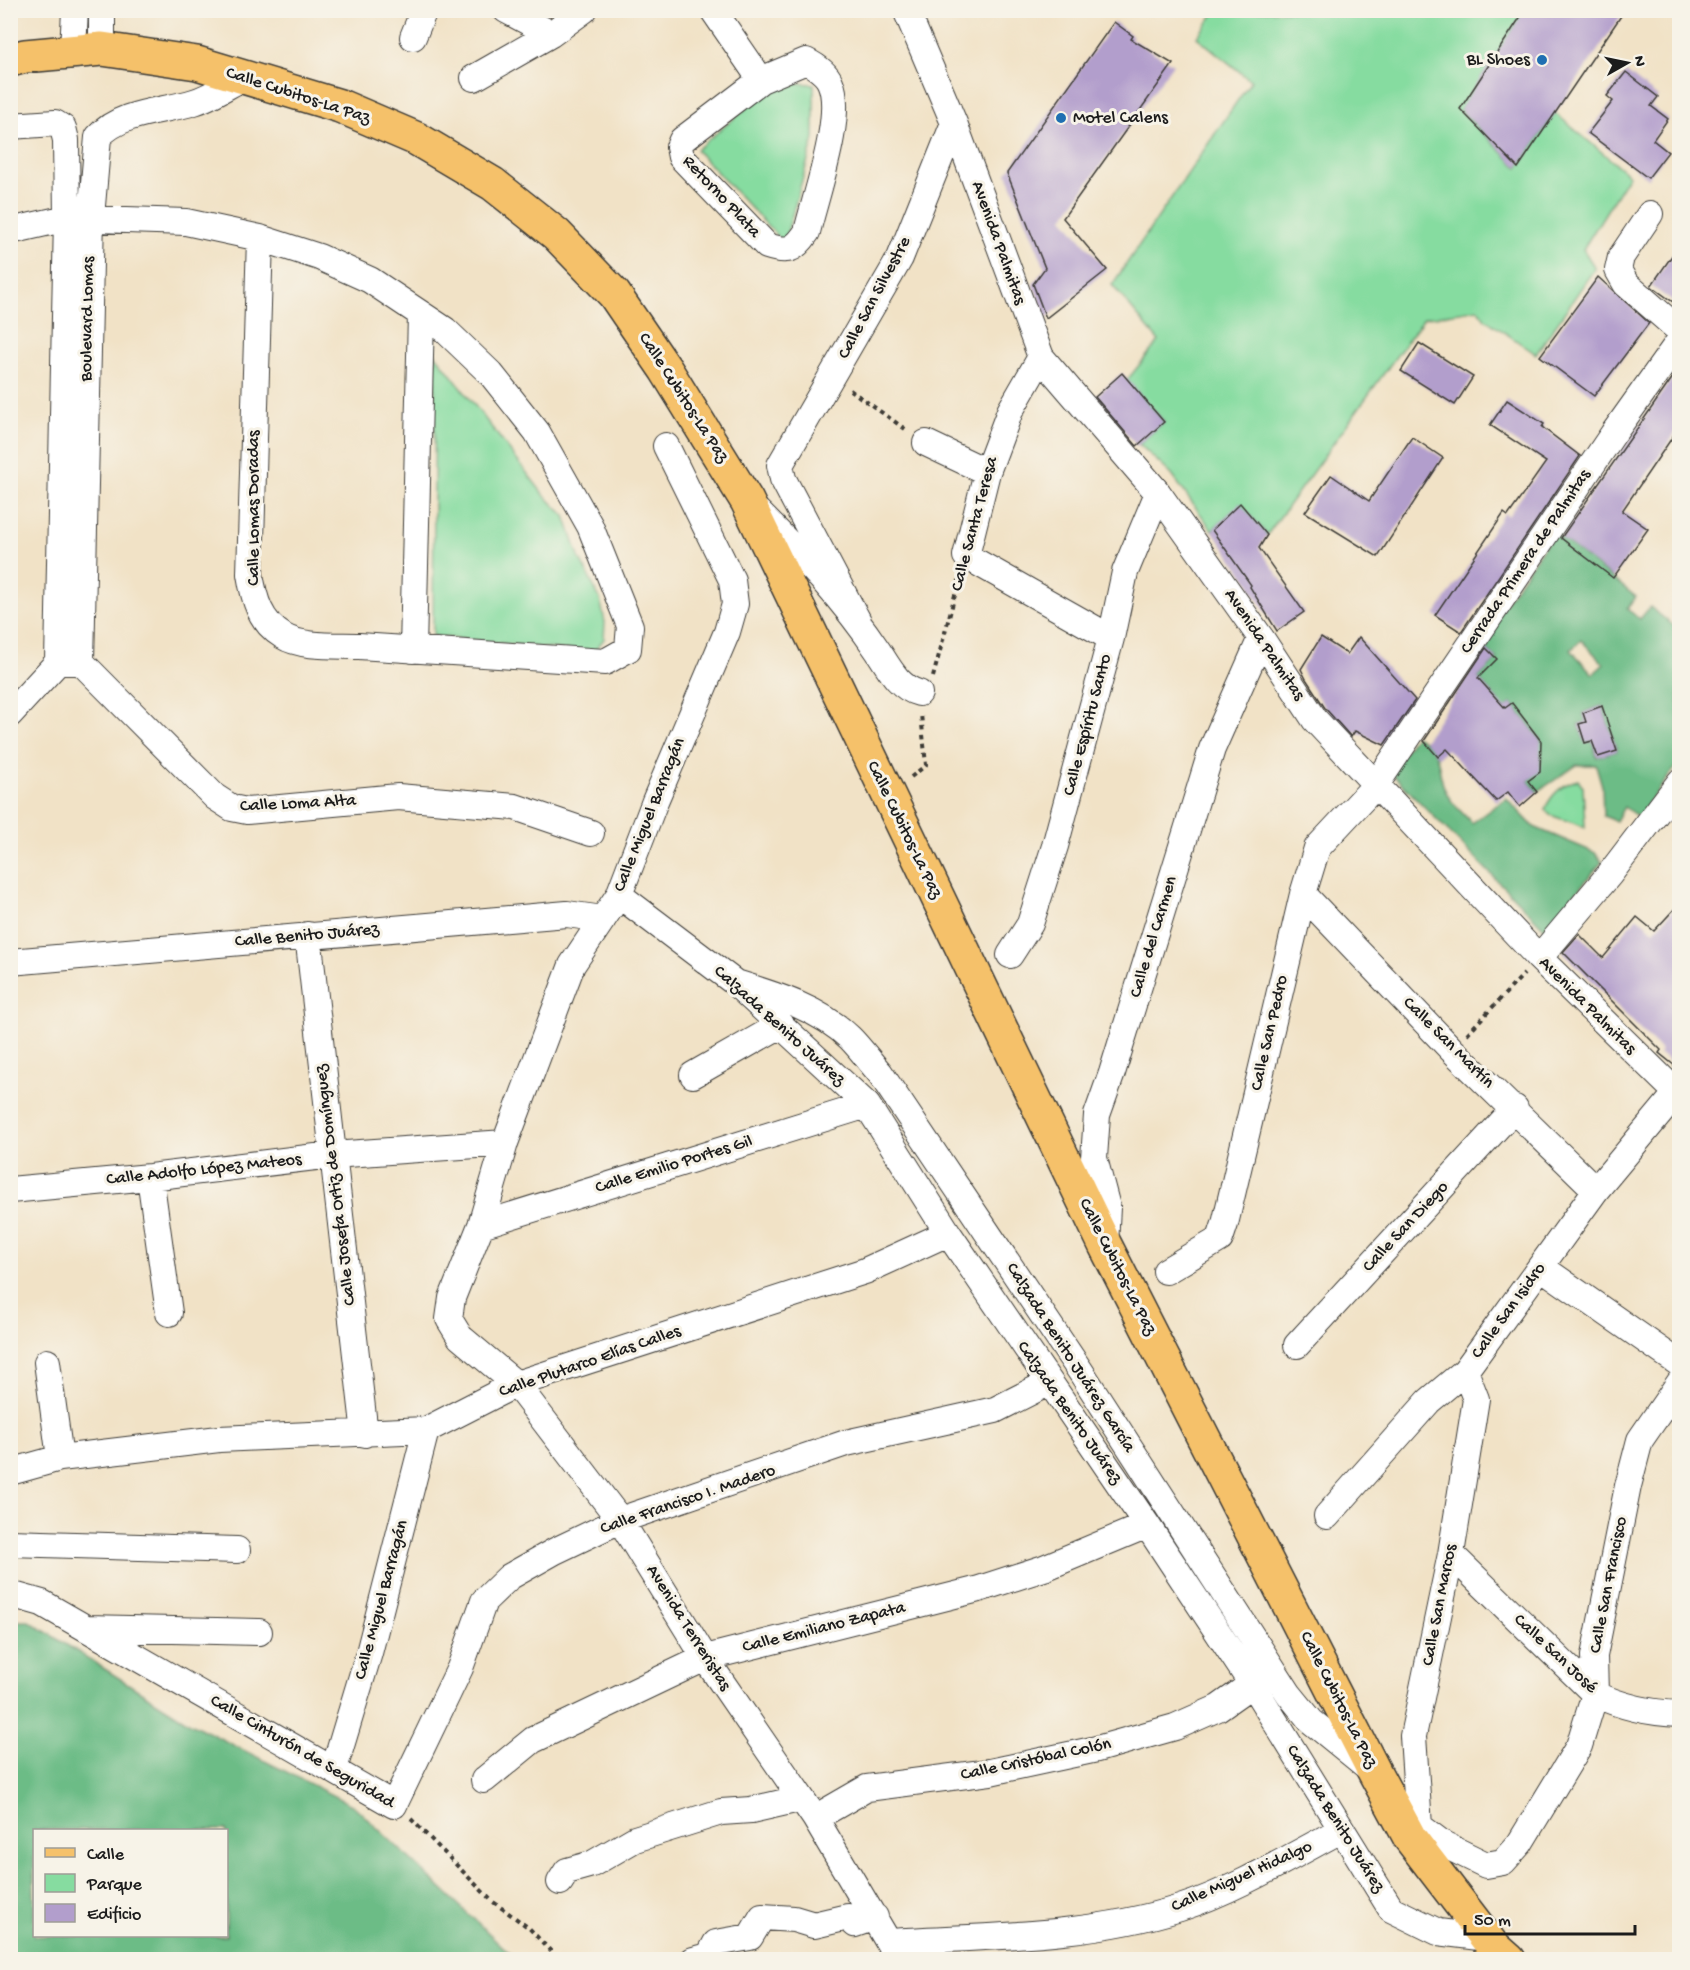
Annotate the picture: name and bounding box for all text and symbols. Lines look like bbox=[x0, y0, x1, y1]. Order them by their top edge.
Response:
north arrow bbox=[1597, 33, 1657, 93]
place label: BL Shoes bbox=[1466, 50, 1531, 71]
marker: BL Shoes bbox=[1535, 53, 1549, 67]
text: N bbox=[1628, 55, 1649, 68]
street label: Calle Cubitos-La Paz bbox=[223, 63, 374, 130]
place label: Motel Calens bbox=[1073, 108, 1169, 129]
marker: Motel Calens bbox=[1054, 111, 1068, 125]
street label: Retorno Plata bbox=[677, 151, 765, 243]
street label: Avenida Palmitas bbox=[966, 178, 1031, 309]
street label: Calle San Silvestre bbox=[834, 233, 916, 363]
street label: Boulevard Lomas bbox=[76, 255, 100, 383]
street label: Calle Cubitos-La Paz bbox=[633, 329, 733, 468]
street label: Calle Lomas Doradas bbox=[244, 429, 265, 586]
street label: Calle Santa Teresa bbox=[947, 454, 1003, 593]
street label: Cerrada Primera de Palmitas bbox=[1456, 465, 1596, 658]
street label: Avenida Palmitas bbox=[1219, 585, 1310, 706]
street label: Calle Espíritu Santo bbox=[1059, 652, 1117, 798]
street label: Calle Miguel Barragán bbox=[609, 734, 691, 895]
street label: Calle Cubitos-La Paz bbox=[862, 758, 947, 903]
street label: Calle Loma Alta bbox=[239, 790, 358, 818]
street label: Calle del Carmen bbox=[1126, 873, 1183, 1000]
street label: Calle Benito Juárez bbox=[234, 919, 381, 953]
street label: Avenida Palmitas bbox=[1534, 953, 1641, 1060]
street label: Calzada Benito Juárez bbox=[709, 961, 850, 1091]
street label: Calle San Pedro bbox=[1247, 973, 1293, 1093]
street label: Calle San Martín bbox=[1398, 993, 1499, 1094]
street label: Calle Josefa Ortiz de Domínguez bbox=[311, 1062, 361, 1307]
street label: Calle Emilio Portes Gil bbox=[593, 1131, 755, 1199]
street label: Calle Adolfo López Mateos bbox=[105, 1149, 304, 1191]
street label: Calle San Diego bbox=[1358, 1177, 1454, 1277]
street label: Calle Cubitos-La Paz bbox=[1073, 1195, 1161, 1340]
street label: Calzada Benito Juárez García bbox=[1001, 1259, 1139, 1457]
street label: Calle San Isidro bbox=[1467, 1259, 1551, 1363]
street label: Calle Plutarco Elías Calles bbox=[496, 1321, 685, 1403]
street label: Calzada Benito Juárez bbox=[1011, 1337, 1127, 1489]
street label: Calle Francisco I. Madero bbox=[598, 1460, 778, 1540]
street label: Calle San Francisco bbox=[1585, 1515, 1633, 1655]
street label: Calle Miguel Barragán bbox=[351, 1517, 414, 1682]
street label: Calle San Marcos bbox=[1418, 1541, 1462, 1668]
street label: Avenida Terreristas bbox=[641, 1561, 736, 1696]
street label: Calle Emiliano Zapata bbox=[740, 1597, 909, 1658]
street label: Calle San José bbox=[1509, 1610, 1602, 1699]
street label: Calle Cubitos-La Paz bbox=[1294, 1628, 1382, 1773]
street label: Calle Cinturón de Seguridad bbox=[206, 1691, 399, 1814]
street label: Calle Cristóbal Colón bbox=[959, 1734, 1114, 1786]
street label: Calzada Benito Juárez bbox=[1281, 1741, 1389, 1898]
legend bbox=[33, 1829, 228, 1937]
street label: Calle Miguel Hidalgo bbox=[1168, 1836, 1316, 1918]
text: Calle bbox=[87, 1845, 125, 1866]
text: Parque bbox=[86, 1875, 143, 1896]
scale bar bbox=[1465, 1898, 1634, 1936]
text: Edificio bbox=[87, 1905, 141, 1926]
text: 50 m bbox=[1474, 1911, 1511, 1932]

